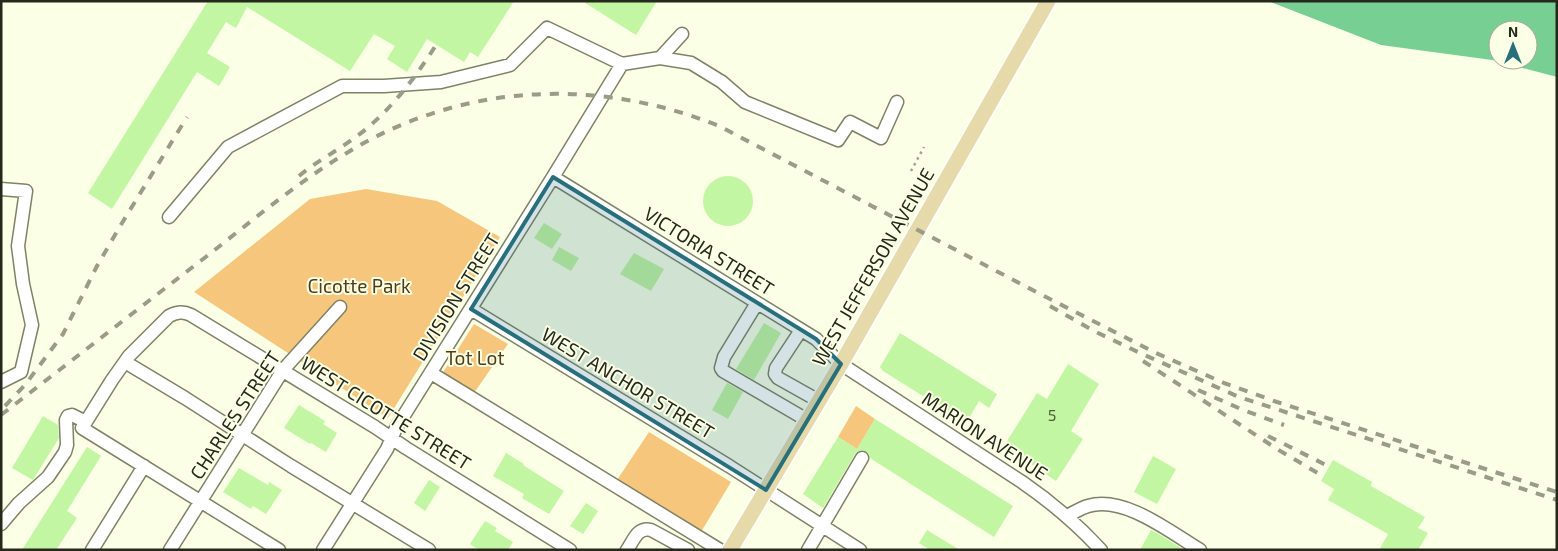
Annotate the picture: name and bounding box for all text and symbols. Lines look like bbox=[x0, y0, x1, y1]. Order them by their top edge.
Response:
north arrow bbox=[1488, 20, 1538, 70]
text: N bbox=[1508, 23, 1518, 40]
street label: WEST JEFFERSON AVENUE bbox=[807, 164, 939, 370]
street label: VICTORIA STREET bbox=[640, 201, 779, 300]
street label: DIVISION STREET bbox=[407, 229, 504, 365]
park label: Cicotte Park bbox=[307, 274, 411, 297]
street label: WEST ANCHOR STREET bbox=[538, 322, 719, 443]
street label: CHARLES STREET bbox=[185, 346, 285, 483]
park label: Tot Lot bbox=[446, 346, 504, 369]
street label: WEST CICOTTE STREET bbox=[297, 351, 475, 474]
street label: MARION AVENUE bbox=[918, 386, 1052, 485]
house number: 5 bbox=[1048, 405, 1056, 424]

